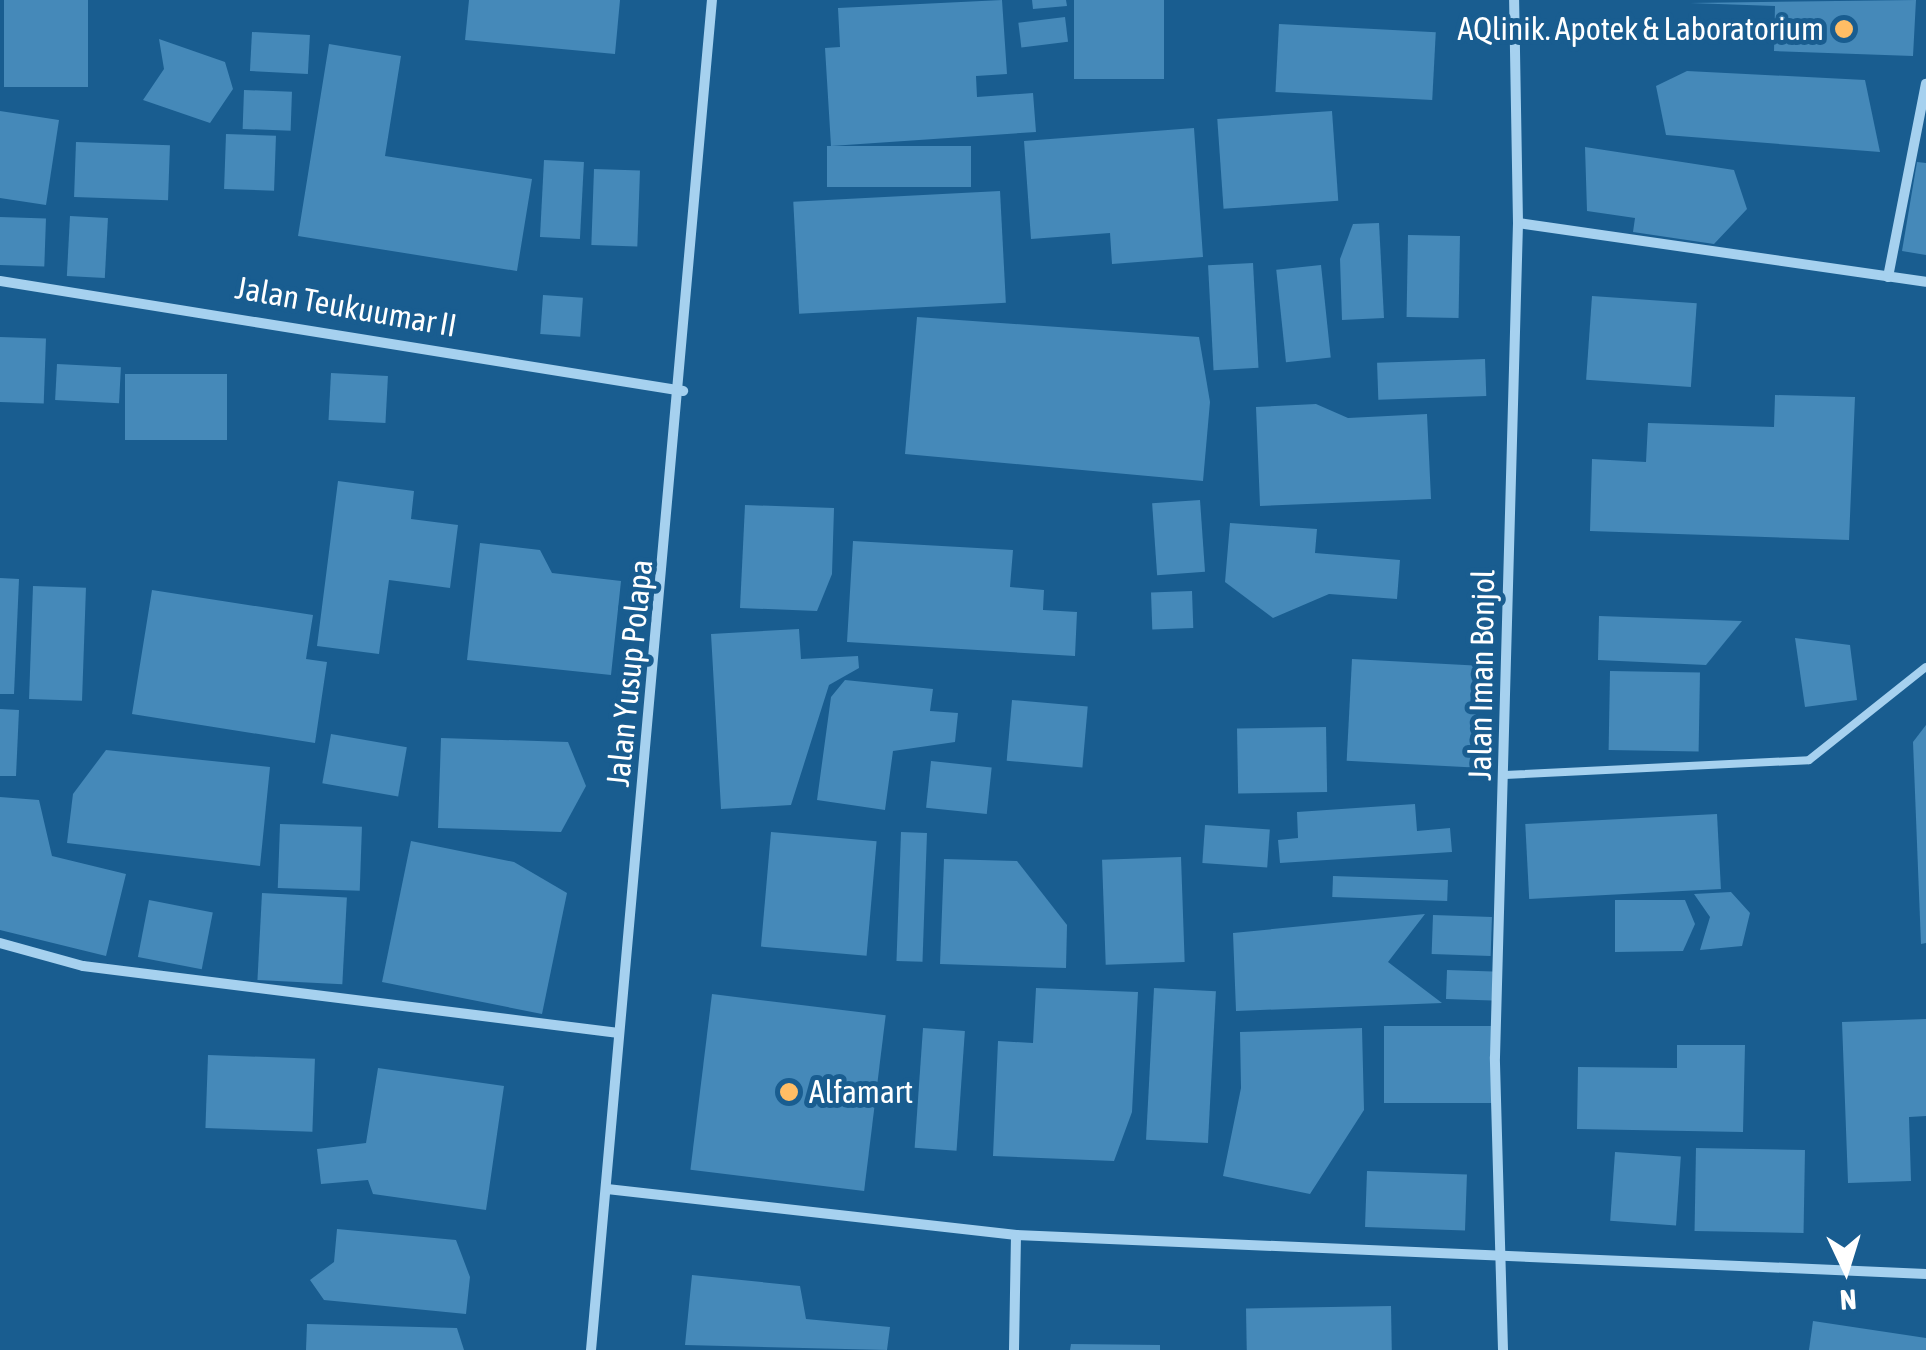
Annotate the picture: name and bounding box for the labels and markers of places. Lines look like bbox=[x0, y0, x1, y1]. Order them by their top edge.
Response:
place label: AQlinik. Apotek & Laboratorium bbox=[1458, 10, 1824, 48]
marker: AQlinik. Apotek & Laboratorium bbox=[1833, 18, 1855, 40]
place label: Alfamart bbox=[809, 1073, 913, 1111]
marker: Alfamart bbox=[778, 1081, 800, 1103]

